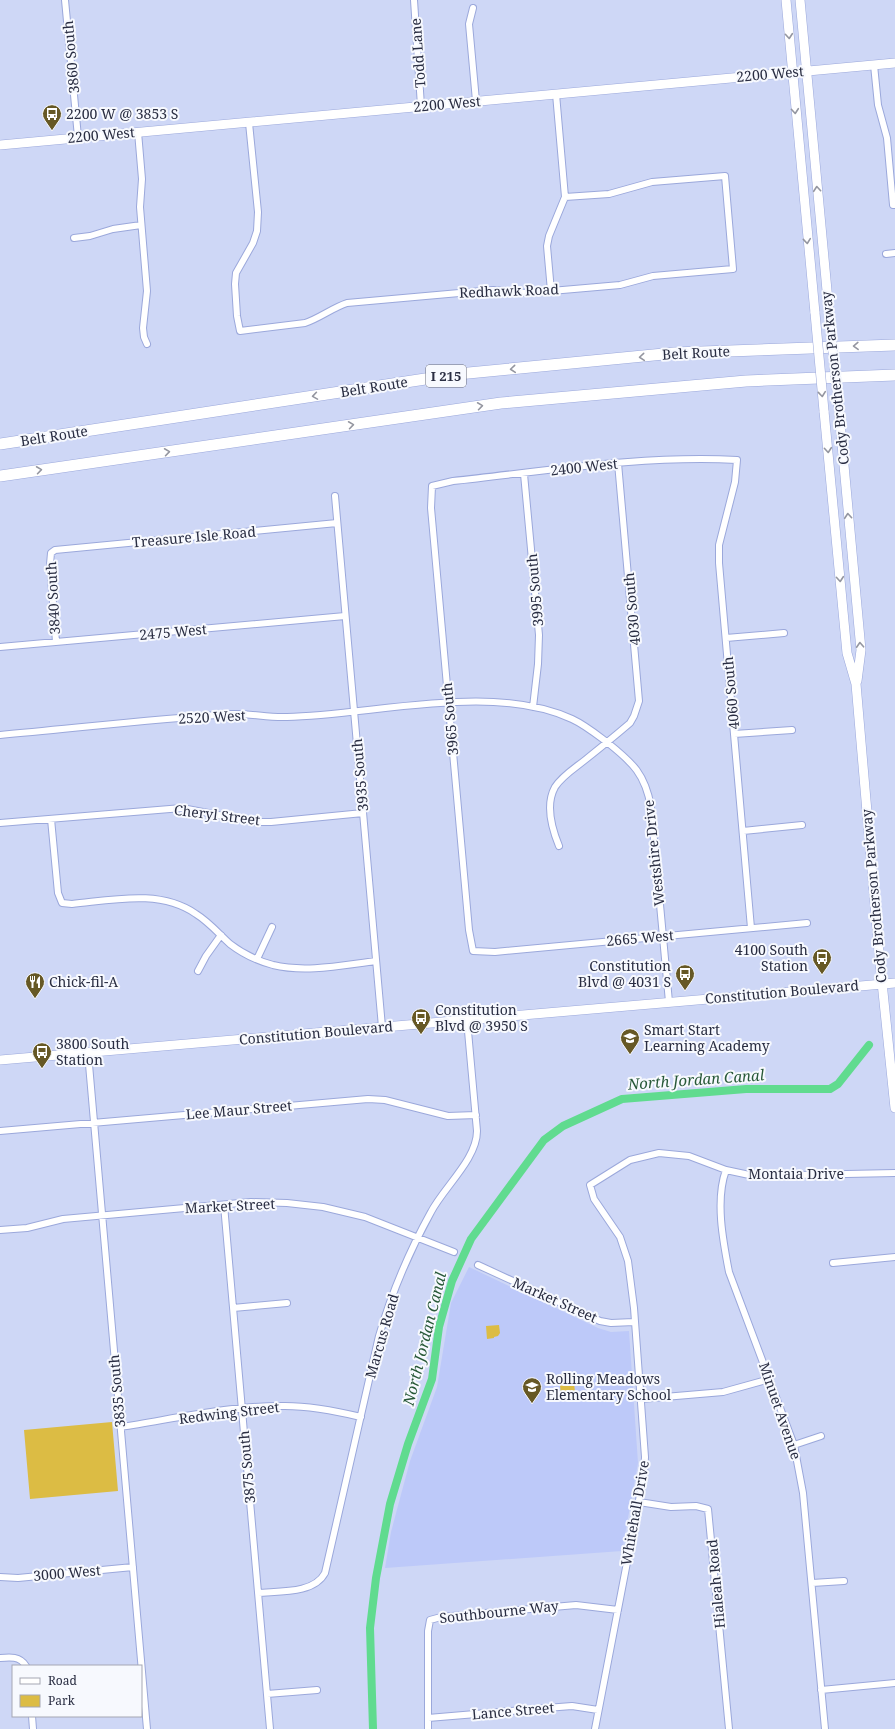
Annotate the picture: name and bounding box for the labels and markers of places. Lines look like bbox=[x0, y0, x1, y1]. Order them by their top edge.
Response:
bus stop icon: 2200 W @ 3853 S bbox=[41, 103, 63, 131]
place label: 2200 W @ 3853 S bbox=[66, 104, 178, 123]
place label: 4100 South Station bbox=[735, 940, 808, 975]
bus stop icon: 4100 South Station bbox=[811, 947, 833, 975]
place label: Constitution Blvd @ 4031 S bbox=[578, 956, 671, 991]
bus stop icon: Constitution Blvd @ 4031 S bbox=[674, 963, 696, 991]
restaurant icon: Chick-fil-A bbox=[24, 971, 46, 999]
place label: Chick-fil-A bbox=[49, 972, 118, 991]
place label: Constitution Blvd @ 3950 S bbox=[435, 1000, 528, 1035]
bus stop icon: Constitution Blvd @ 3950 S bbox=[410, 1007, 432, 1035]
place label: Smart Start Learning Academy bbox=[644, 1020, 770, 1055]
school or university icon: Smart Start Learning Academy bbox=[619, 1027, 641, 1055]
place label: 3800 South Station bbox=[56, 1034, 129, 1069]
bus stop icon: 3800 South Station bbox=[31, 1041, 53, 1069]
place label: Rolling Meadows Elementary School bbox=[546, 1369, 672, 1404]
school or university icon: Rolling Meadows Elementary School bbox=[521, 1376, 543, 1404]

